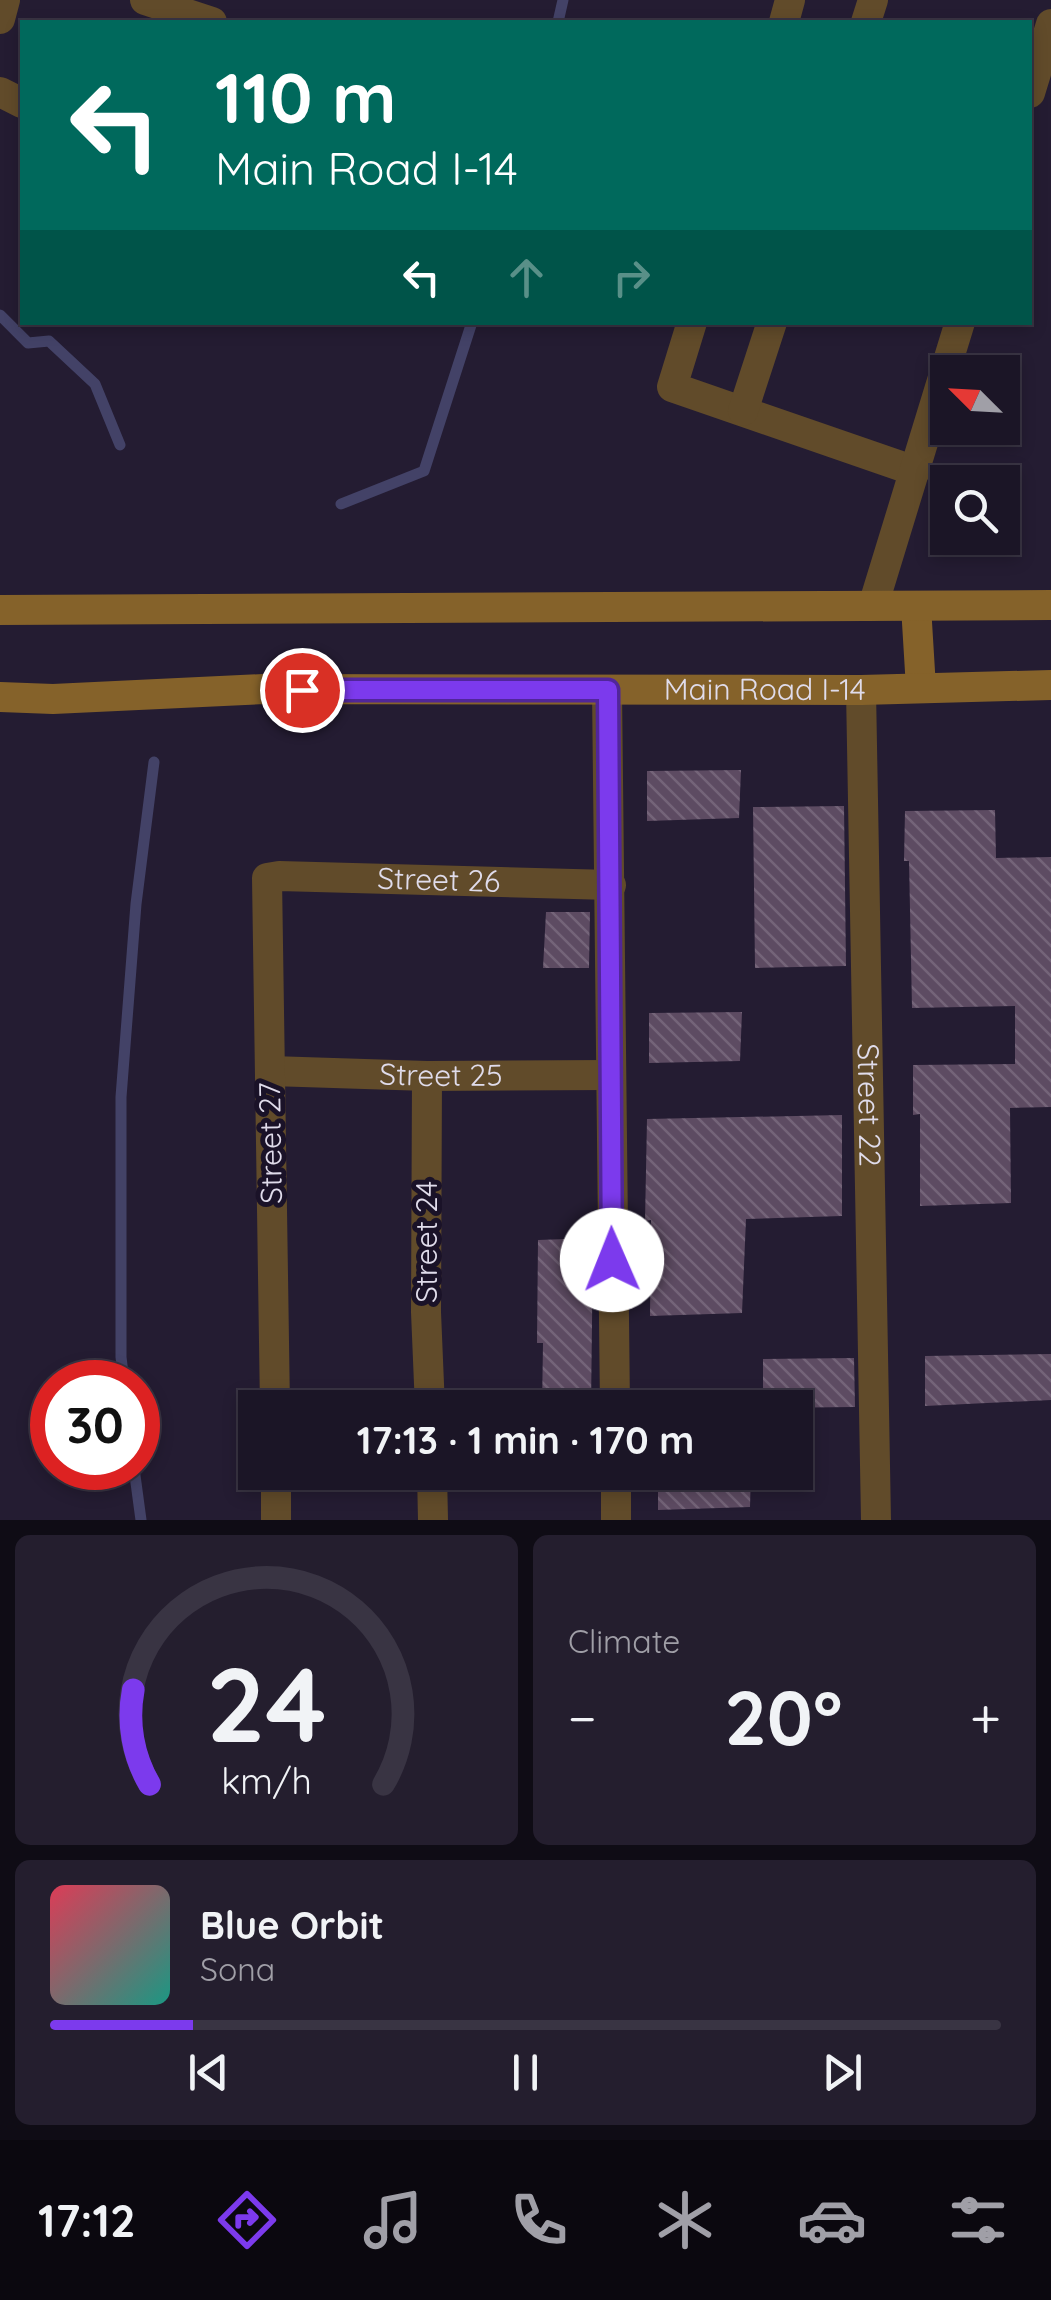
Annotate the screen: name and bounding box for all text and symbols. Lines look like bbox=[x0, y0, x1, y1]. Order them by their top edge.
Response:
text: 110 m bbox=[215, 53, 397, 141]
icon: left bbox=[50, 60, 180, 190]
text: Main Road I-14 bbox=[215, 140, 518, 196]
icon: left bbox=[394, 250, 449, 305]
icon: ahead bbox=[499, 250, 554, 305]
icon: right bbox=[604, 250, 659, 305]
north arrow bbox=[930, 355, 1020, 445]
map controls bbox=[930, 355, 1020, 555]
button: search bbox=[930, 465, 1020, 555]
pin bbox=[260, 648, 345, 733]
icon: arrive bbox=[275, 663, 330, 718]
street label: Main Road I-14 bbox=[664, 670, 866, 708]
street label: Street 26 bbox=[377, 859, 501, 900]
street label: Street 22 bbox=[849, 1043, 890, 1167]
street label: Street 25 bbox=[379, 1054, 503, 1094]
street label: Street 27 bbox=[250, 1082, 290, 1204]
street label: Street 24 bbox=[407, 1181, 445, 1303]
position arrow bbox=[560, 1208, 664, 1312]
speed limit sign: 30 bbox=[30, 1360, 160, 1490]
text: 17:13 · 1 min · 170 m bbox=[357, 1416, 694, 1464]
text: Climate bbox=[568, 1621, 680, 1661]
text: 24 bbox=[206, 1638, 327, 1768]
text: 20° bbox=[724, 1670, 842, 1764]
text: − bbox=[568, 1683, 597, 1752]
text: + bbox=[970, 1683, 1001, 1752]
text: km/h bbox=[221, 1758, 312, 1803]
text: Blue Orbit bbox=[200, 1901, 384, 1949]
text: Sona bbox=[200, 1949, 275, 1989]
icon: previous bbox=[181, 2045, 236, 2100]
icon: pause bbox=[498, 2045, 553, 2100]
icon: next bbox=[815, 2045, 870, 2100]
icon: directions bbox=[212, 2185, 282, 2255]
icon: music bbox=[358, 2185, 428, 2255]
icon: phone bbox=[504, 2185, 574, 2255]
icon: climate bbox=[650, 2185, 720, 2255]
icon: car bbox=[797, 2185, 867, 2255]
icon: filters bbox=[943, 2185, 1013, 2255]
text: 17:12 bbox=[38, 2192, 136, 2248]

